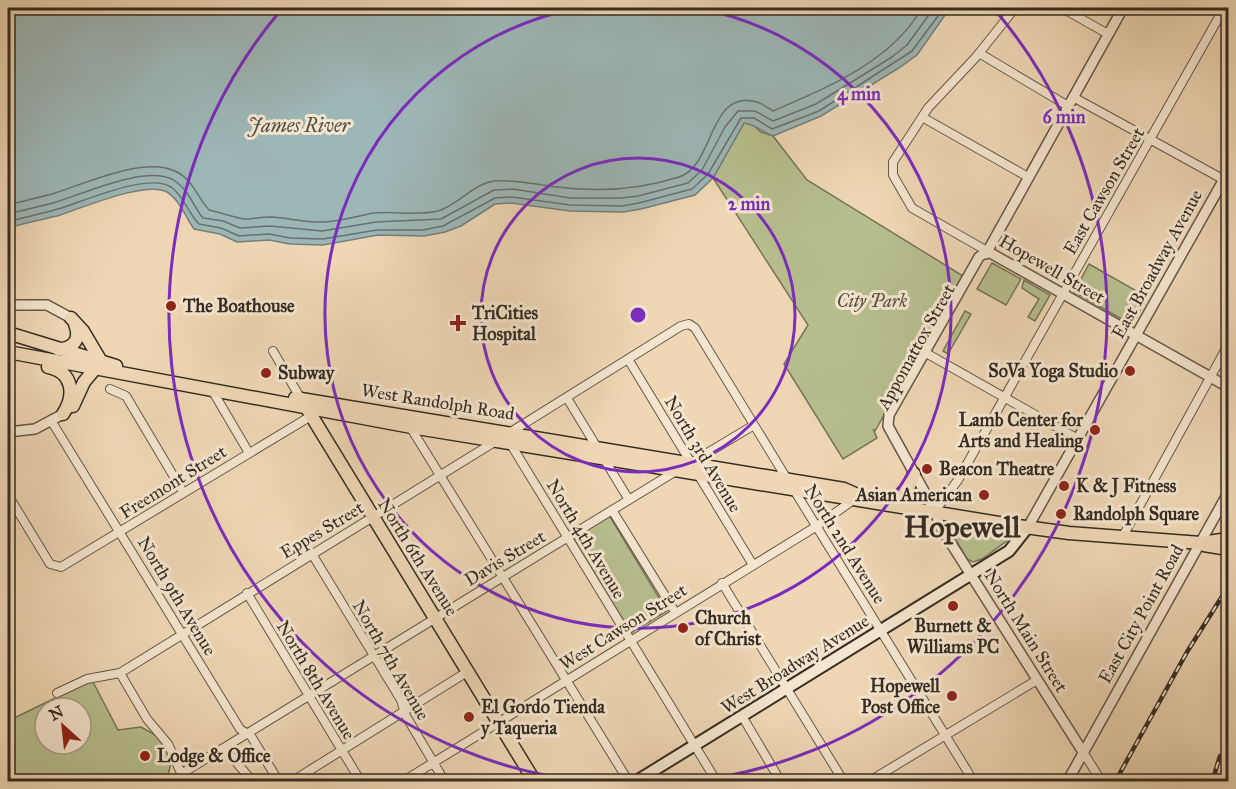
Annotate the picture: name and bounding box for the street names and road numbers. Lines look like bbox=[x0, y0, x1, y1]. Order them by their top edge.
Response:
street label: East Cawson Street bbox=[1059, 123, 1150, 258]
street label: East Broadway Avenue bbox=[1107, 186, 1207, 342]
street label: Hopewell Street bbox=[995, 230, 1109, 308]
street label: Appomattox Street bbox=[872, 280, 960, 415]
street label: West Randolph Road bbox=[360, 379, 516, 425]
street label: North 3rd Avenue bbox=[660, 392, 746, 516]
street label: Freemont Street bbox=[115, 440, 231, 524]
street label: North 4th Avenue bbox=[542, 475, 630, 603]
street label: North 2nd Avenue bbox=[799, 480, 891, 608]
street label: North 6th Avenue bbox=[373, 494, 463, 620]
street label: Eppes Street bbox=[276, 496, 368, 564]
street label: Davis Street bbox=[461, 525, 550, 591]
street label: North 9th Avenue bbox=[133, 532, 221, 660]
street label: East City Point Road bbox=[1094, 541, 1188, 687]
street label: North Main Street bbox=[979, 566, 1073, 697]
street label: West Cawson Street bbox=[555, 579, 691, 675]
street label: North 7th Avenue bbox=[348, 596, 434, 724]
street label: West Broadway Avenue bbox=[717, 610, 873, 718]
street label: North 8th Avenue bbox=[272, 616, 360, 744]

